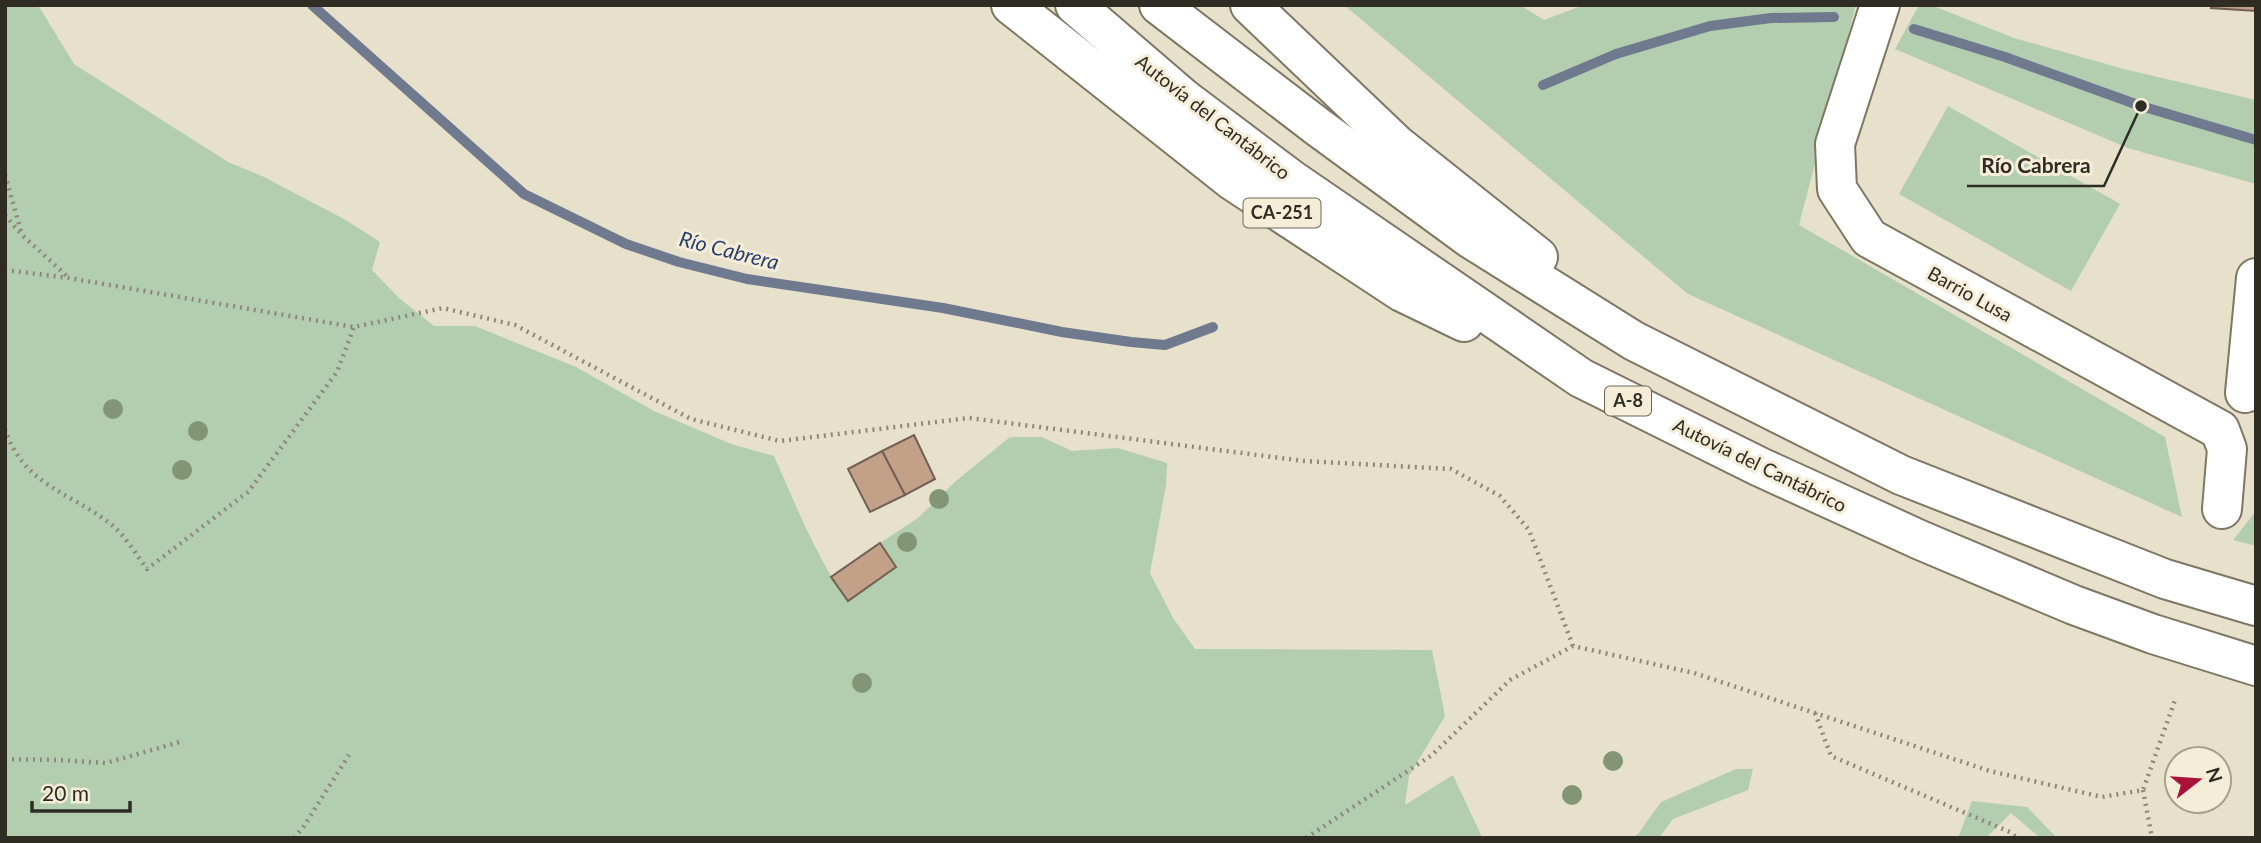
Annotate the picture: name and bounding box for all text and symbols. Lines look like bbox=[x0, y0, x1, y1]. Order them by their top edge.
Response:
street label: Autovía del Cantábrico bbox=[1131, 49, 1295, 184]
callout: Río Cabrera bbox=[1967, 144, 2104, 186]
text: Río Cabrera bbox=[1981, 152, 2091, 177]
road number: CA-251 bbox=[1244, 198, 1320, 228]
water label: Río Cabrera bbox=[677, 225, 782, 274]
street label: Barrio Lusa bbox=[1924, 261, 2017, 326]
road number: A-8 bbox=[1605, 386, 1651, 416]
street label: Autovía del Cantábrico bbox=[1670, 413, 1851, 516]
north arrow bbox=[2163, 745, 2233, 815]
text: N bbox=[2202, 765, 2228, 785]
scale bar bbox=[32, 770, 130, 814]
text: 20 m bbox=[42, 780, 89, 805]

